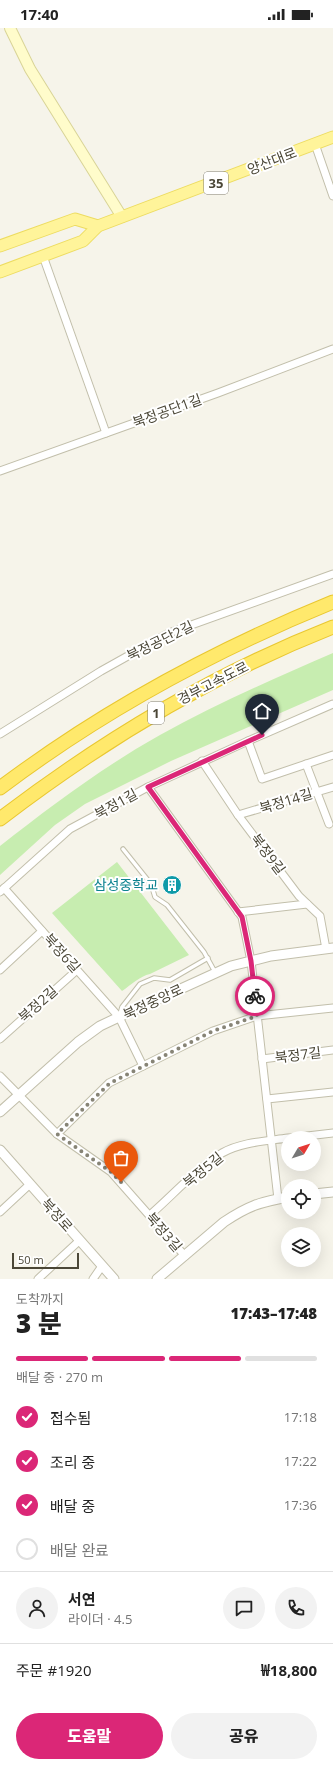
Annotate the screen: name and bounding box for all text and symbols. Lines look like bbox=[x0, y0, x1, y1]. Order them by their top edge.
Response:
text: 17:40 bbox=[20, 4, 59, 24]
street label: 양산대로 bbox=[244, 142, 299, 179]
road number: 35 bbox=[204, 172, 228, 194]
street label: 북정공단1길 bbox=[130, 389, 204, 432]
street label: 북정공단2길 bbox=[123, 616, 196, 665]
street label: 경부고속도로 bbox=[174, 656, 252, 709]
pin bbox=[245, 694, 279, 735]
icon: home bbox=[251, 700, 273, 722]
road number: 1 bbox=[148, 702, 164, 724]
street label: 북정14길 bbox=[257, 783, 315, 818]
street label: 북정1길 bbox=[91, 784, 141, 823]
street label: 북정9길 bbox=[247, 829, 290, 878]
building icon: 삼성중학교 bbox=[161, 874, 183, 896]
place label: 삼성중학교 bbox=[94, 875, 158, 894]
street label: 북정6길 bbox=[40, 929, 85, 976]
courier bbox=[235, 976, 275, 1016]
street label: 북정중앙로 bbox=[120, 979, 186, 1024]
street label: 북정2길 bbox=[14, 981, 61, 1026]
icon: bike bbox=[244, 985, 266, 1007]
street label: 북정7길 bbox=[274, 1042, 322, 1067]
north arrow bbox=[281, 1131, 321, 1171]
map controls bbox=[281, 1131, 321, 1267]
pin bbox=[104, 1141, 138, 1182]
icon: bag bbox=[110, 1147, 132, 1169]
street label: 북정5길 bbox=[179, 1148, 227, 1192]
button: locate bbox=[281, 1179, 321, 1219]
street label: 북정로 bbox=[37, 1194, 77, 1235]
street label: 북정3길 bbox=[142, 1208, 187, 1256]
button: layers bbox=[281, 1227, 321, 1267]
scale bar bbox=[12, 1251, 79, 1270]
text: 50 m bbox=[18, 1252, 44, 1267]
text: 도착까지 bbox=[16, 1290, 64, 1308]
text: 17:43–17:48 bbox=[231, 1303, 317, 1323]
text: 3 분 bbox=[16, 1305, 62, 1341]
text: 배달 중 · 270 m bbox=[16, 1368, 103, 1386]
icon: check bbox=[16, 1406, 38, 1428]
text: 접수됨 bbox=[50, 1408, 91, 1428]
text: 17:18 bbox=[284, 1408, 317, 1426]
icon: check bbox=[16, 1450, 38, 1472]
text: 조리 중 bbox=[50, 1452, 95, 1472]
text: 17:22 bbox=[284, 1452, 317, 1470]
icon: check bbox=[16, 1494, 38, 1516]
text: 배달 중 bbox=[50, 1496, 95, 1516]
text: 17:36 bbox=[284, 1496, 317, 1514]
text: 배달 완료 bbox=[50, 1540, 109, 1560]
button: person bbox=[16, 1587, 58, 1629]
button: chat bbox=[223, 1587, 265, 1629]
button: phone bbox=[275, 1587, 317, 1629]
text: 서연 bbox=[68, 1589, 96, 1609]
text: 라이더 · 4.5 bbox=[68, 1610, 132, 1628]
text: 주문 #1920 bbox=[16, 1660, 92, 1680]
text: ₩18,800 bbox=[261, 1660, 317, 1680]
button: 도움말 bbox=[16, 1713, 163, 1759]
button: 공유 bbox=[171, 1713, 317, 1759]

